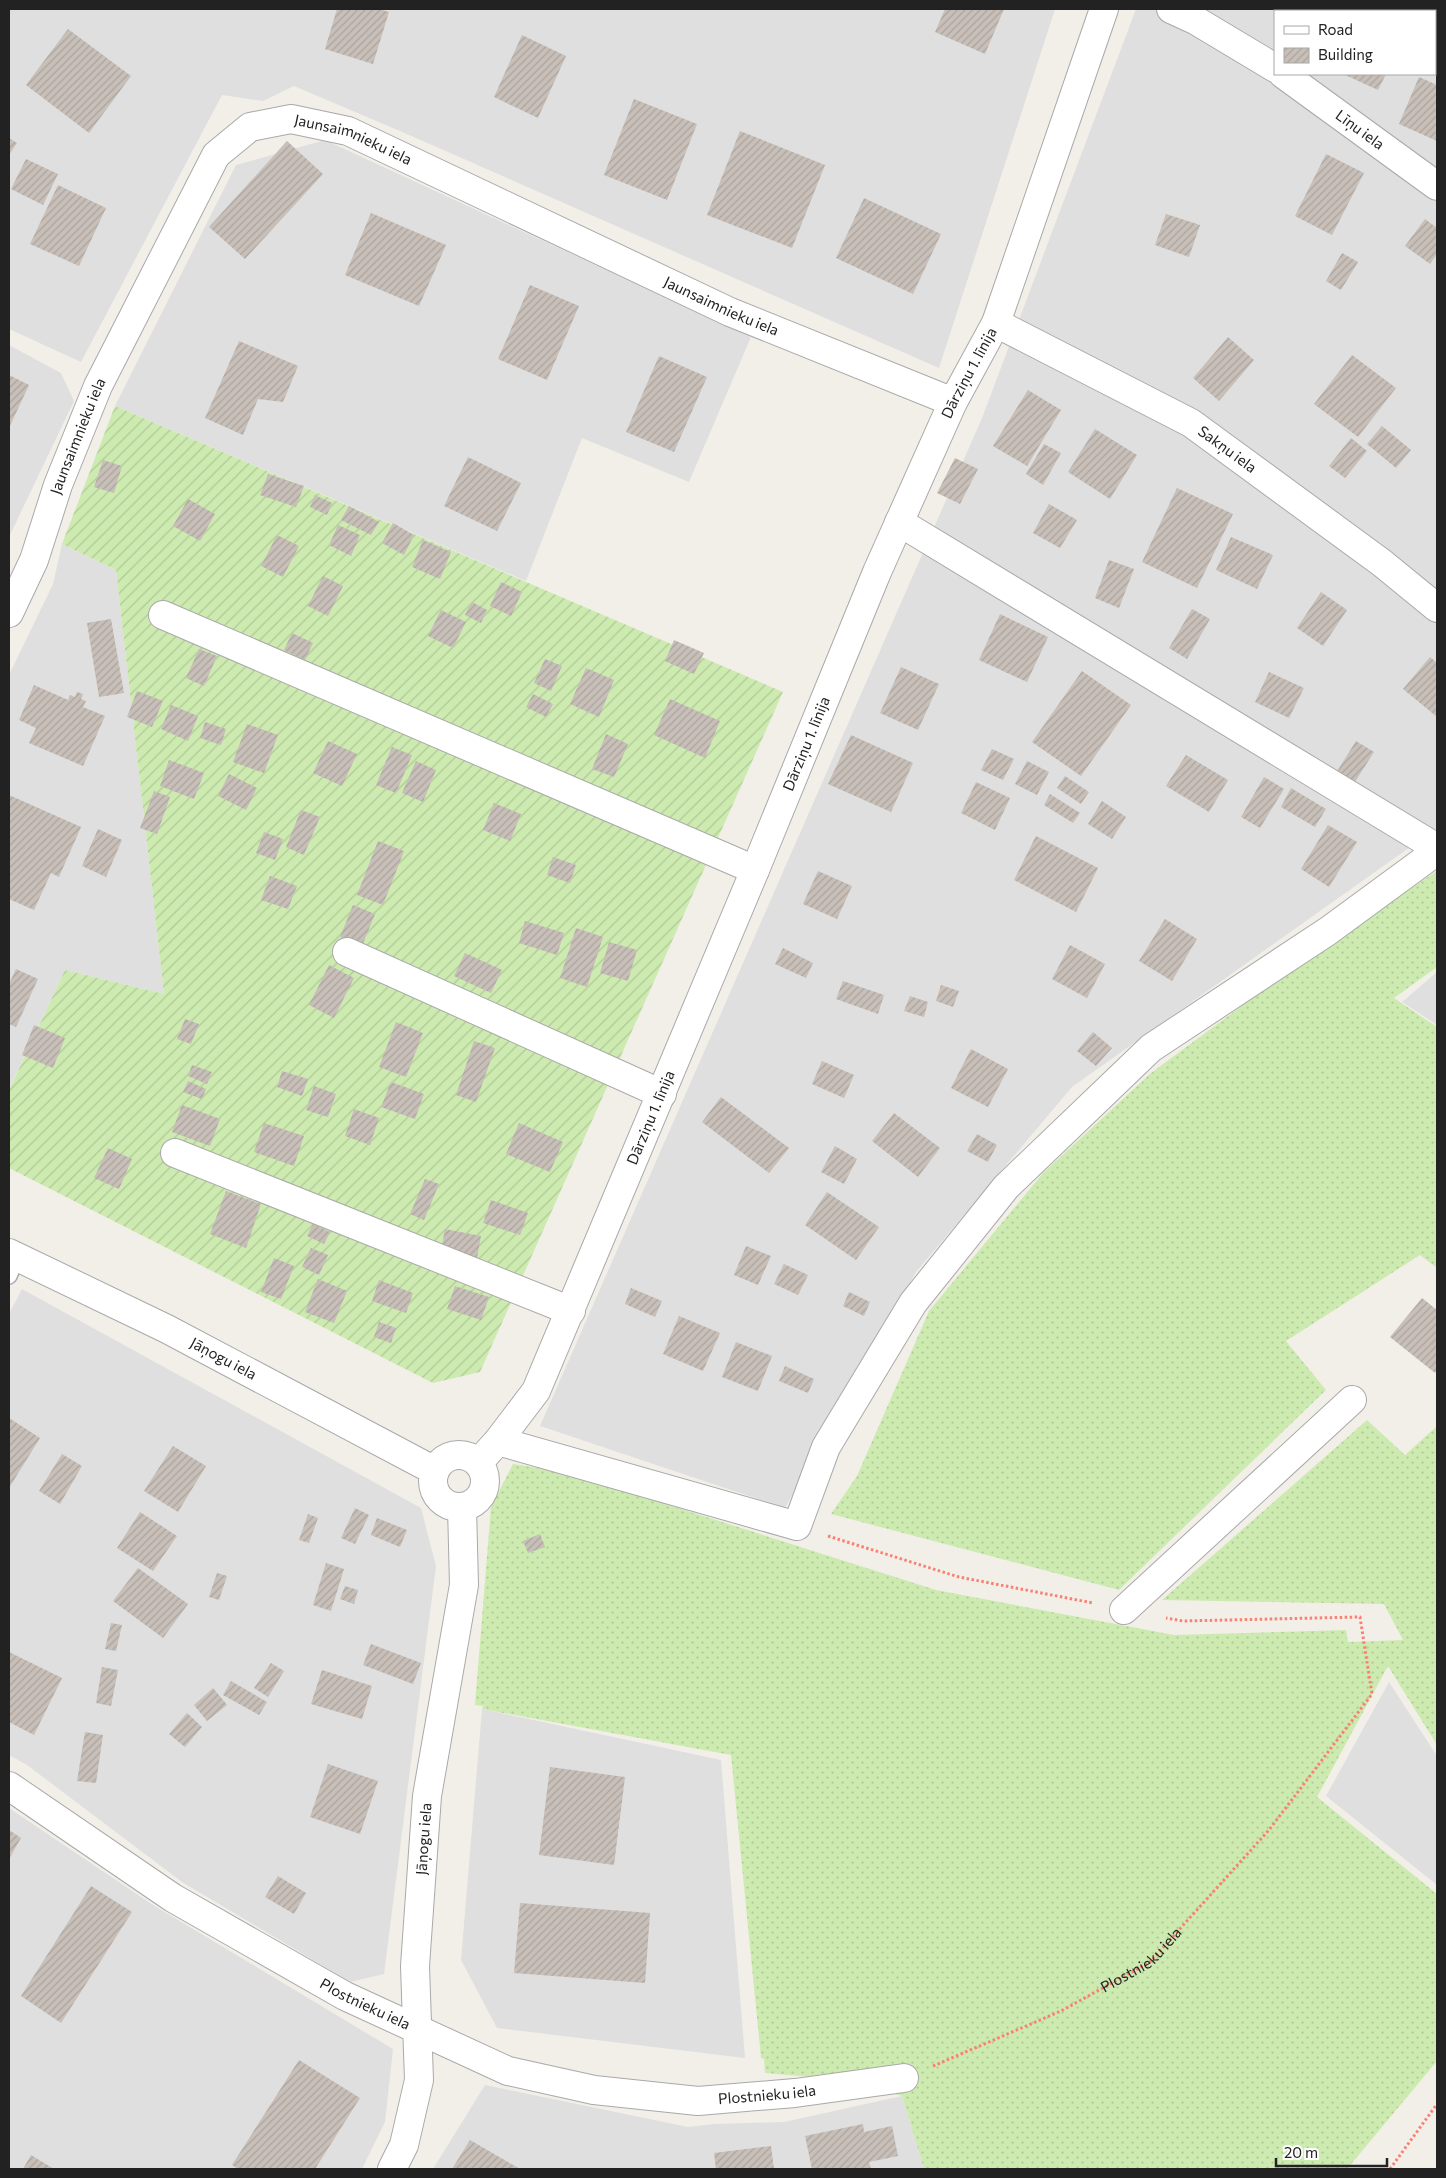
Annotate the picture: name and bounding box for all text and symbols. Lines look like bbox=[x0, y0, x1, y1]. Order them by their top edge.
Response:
legend bbox=[1274, 10, 1436, 75]
text: Road bbox=[1318, 20, 1353, 38]
text: Building bbox=[1318, 45, 1373, 63]
street label: Līņu iela bbox=[1333, 105, 1388, 153]
street label: Jaunsaimnieku iela bbox=[293, 110, 415, 168]
street label: Jaunsaimnieku iela bbox=[661, 272, 782, 339]
street label: Dārziņu 1. līnija bbox=[937, 324, 1000, 421]
street label: Jaunsaimnieku iela bbox=[46, 374, 109, 496]
street label: Sakņu iela bbox=[1195, 421, 1261, 476]
street label: Dārziņu 1. līnija bbox=[778, 693, 833, 793]
street label: Dārziņu 1. līnija bbox=[622, 1067, 678, 1167]
street label: Jāņogu iela bbox=[187, 1333, 260, 1383]
street label: Jāņogu iela bbox=[411, 1802, 435, 1876]
street label: Plostnieku iela bbox=[1097, 1923, 1185, 1996]
street label: Plostnieku iela bbox=[317, 1974, 413, 2033]
street label: Plostnieku iela bbox=[717, 2080, 817, 2107]
scale bar bbox=[1276, 2136, 1387, 2168]
text: 20 m bbox=[1284, 2143, 1318, 2161]

